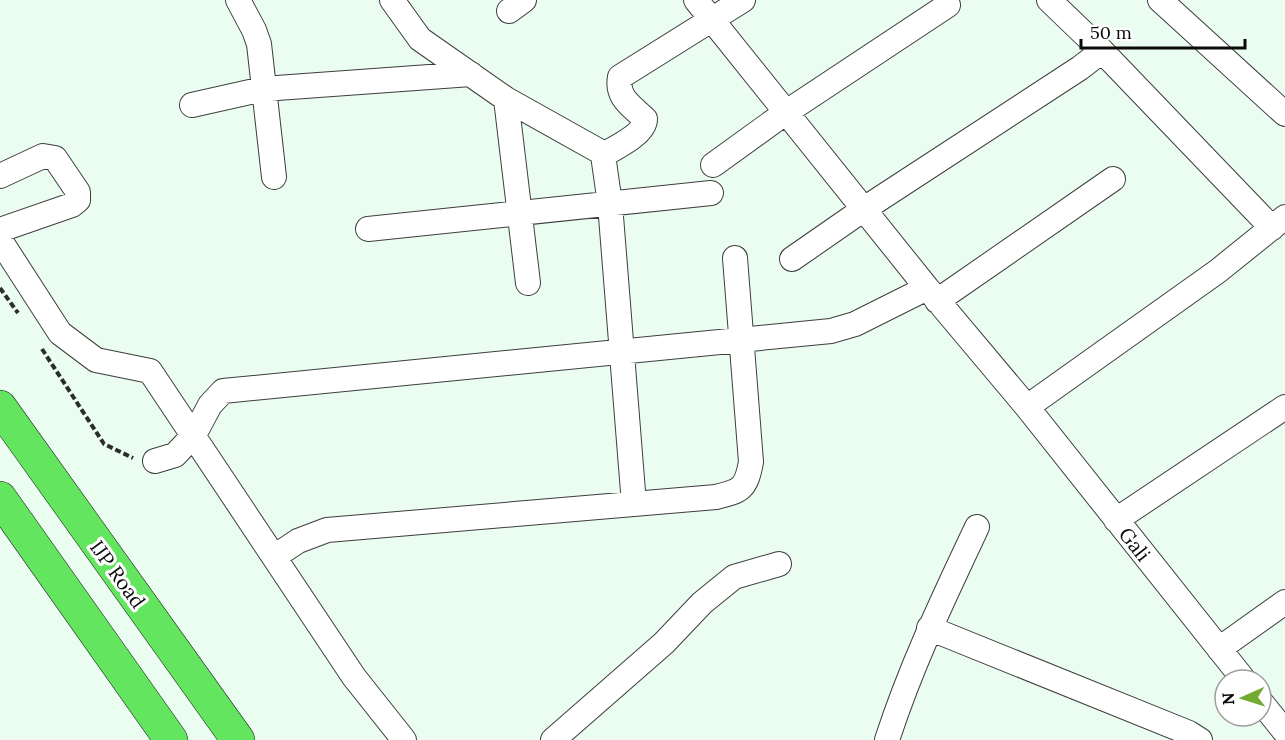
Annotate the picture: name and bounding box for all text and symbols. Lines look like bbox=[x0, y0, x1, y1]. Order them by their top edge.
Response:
scale bar bbox=[1081, 12, 1244, 50]
text: 50 m bbox=[1090, 21, 1132, 44]
street label: Gali bbox=[1114, 522, 1156, 566]
street label: IJP Road bbox=[85, 535, 151, 613]
north arrow bbox=[1213, 668, 1273, 728]
text: N bbox=[1218, 692, 1238, 705]

